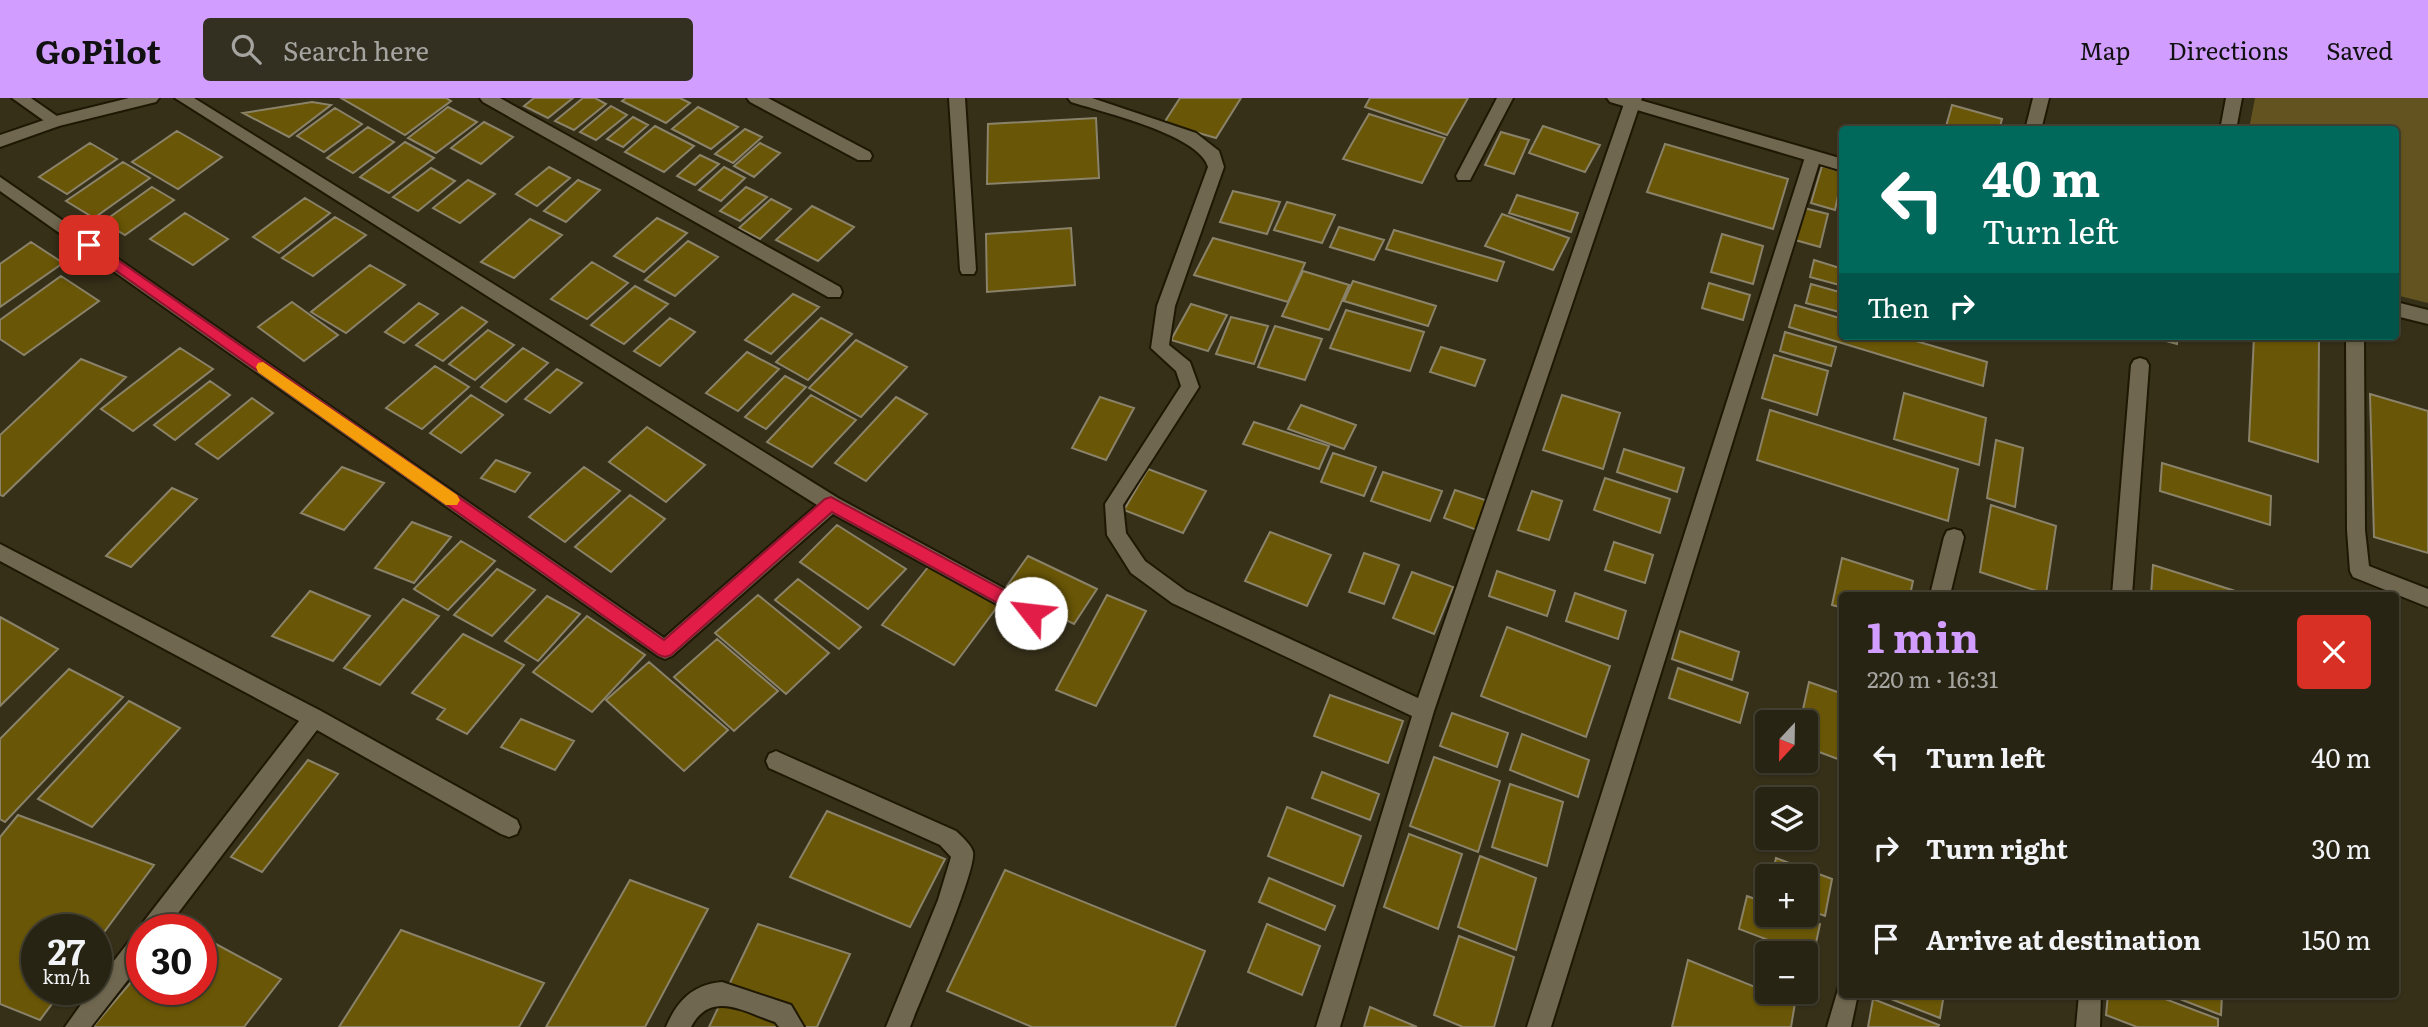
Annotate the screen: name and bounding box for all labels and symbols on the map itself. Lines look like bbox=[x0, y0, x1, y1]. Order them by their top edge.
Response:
pin bbox=[59, 215, 119, 275]
position arrow bbox=[994, 576, 1068, 650]
north arrow bbox=[1755, 710, 1818, 774]
speed limit sign: 30 bbox=[126, 914, 217, 1005]

